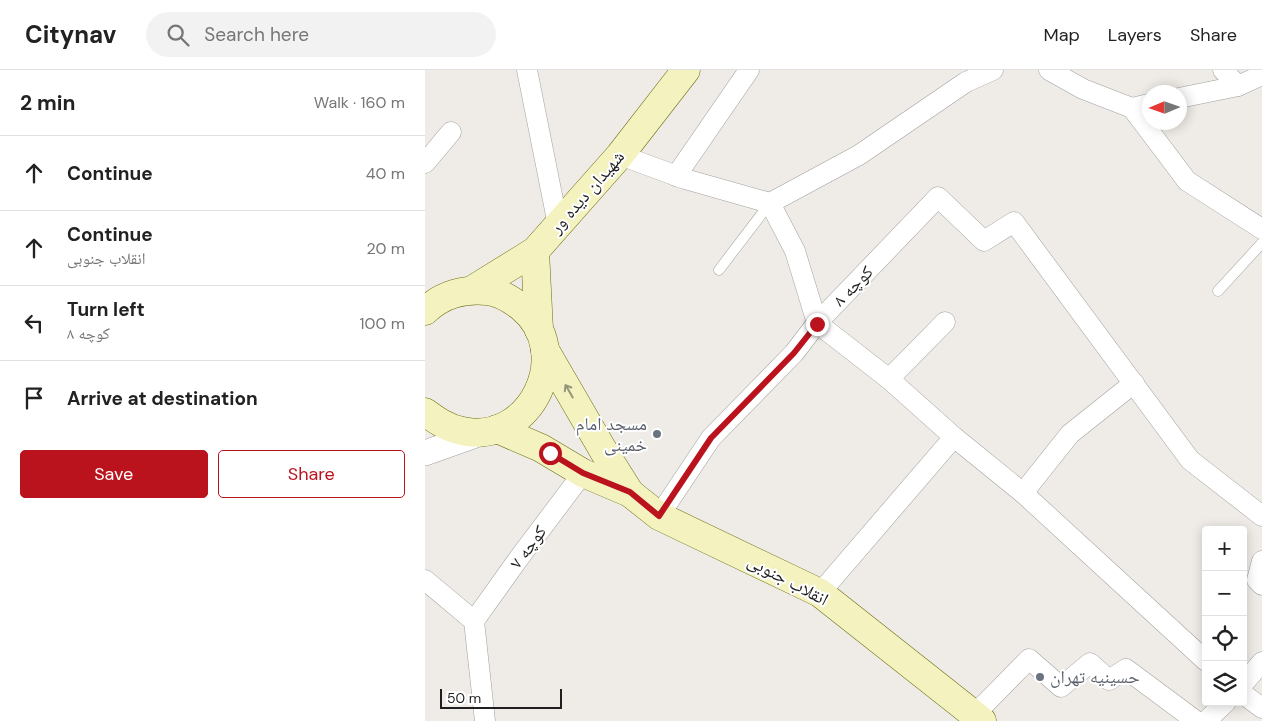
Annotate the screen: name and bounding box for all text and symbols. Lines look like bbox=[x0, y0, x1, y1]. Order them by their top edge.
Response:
search box bbox=[146, 12, 496, 57]
text: Citynav bbox=[25, 19, 116, 50]
icon: search bbox=[164, 21, 192, 49]
text: Search here bbox=[204, 22, 309, 47]
text: Map bbox=[1044, 23, 1080, 47]
text: Layers bbox=[1108, 23, 1162, 47]
text: Share bbox=[1190, 23, 1237, 47]
north arrow bbox=[1142, 85, 1187, 130]
text: 2 min bbox=[20, 89, 76, 117]
text: Walk · 160 m bbox=[314, 92, 405, 113]
street label: شهیدان دیده ور bbox=[544, 145, 630, 239]
icon: ahead bbox=[20, 159, 48, 187]
text: Continue bbox=[67, 161, 153, 186]
text: 40 m bbox=[366, 163, 405, 184]
text: Continue bbox=[67, 222, 153, 247]
icon: ahead bbox=[20, 234, 48, 262]
text: 20 m bbox=[366, 238, 405, 259]
text: انقلاب جنوبی bbox=[67, 248, 146, 269]
street label: کوچه ۸ bbox=[828, 260, 879, 312]
text: Turn left bbox=[67, 297, 145, 322]
icon: left bbox=[20, 309, 48, 337]
text: 100 m bbox=[360, 313, 405, 334]
route end bbox=[806, 313, 829, 336]
text: کوچه ۸ bbox=[67, 323, 110, 344]
icon: arrive bbox=[20, 384, 48, 412]
one-way arrow bbox=[563, 384, 573, 398]
text: Arrive at destination bbox=[67, 386, 258, 411]
place label: مسجد امام خمینی bbox=[576, 412, 647, 457]
marker: مسجد امام خمینی bbox=[651, 428, 663, 440]
route start bbox=[539, 442, 562, 465]
button: Save bbox=[20, 450, 208, 498]
button: Share bbox=[218, 450, 405, 498]
street label: کوچه ۷ bbox=[504, 520, 552, 574]
map controls bbox=[1202, 526, 1247, 706]
button: + bbox=[1202, 526, 1247, 571]
street label: انقلاب جنوبی bbox=[743, 549, 833, 611]
button: − bbox=[1202, 571, 1247, 616]
button: locate bbox=[1202, 616, 1247, 661]
button: layers bbox=[1202, 661, 1247, 706]
place label: حسینیه تهران bbox=[1050, 665, 1140, 689]
marker: حسینیه تهران bbox=[1034, 671, 1046, 683]
scale bar bbox=[440, 686, 563, 709]
text: 50 m bbox=[447, 689, 481, 707]

